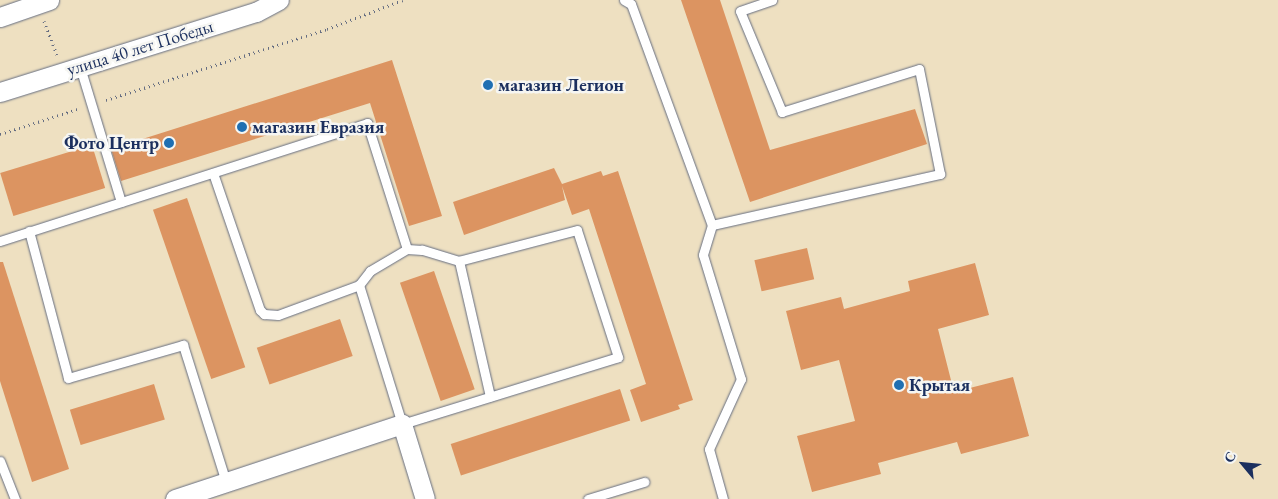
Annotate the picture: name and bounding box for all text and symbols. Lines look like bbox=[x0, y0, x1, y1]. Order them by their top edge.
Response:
street label: улица 40 лет Победы bbox=[64, 15, 216, 81]
place label: магазин Легион bbox=[498, 74, 624, 96]
marker: магазин Легион bbox=[482, 79, 494, 91]
place label: магазин Евразия bbox=[252, 116, 384, 138]
marker: магазин Евразия bbox=[236, 121, 248, 133]
place label: Фото Центр bbox=[64, 132, 159, 154]
marker: Фото Центр bbox=[163, 137, 175, 149]
place label: Крытая bbox=[909, 374, 970, 396]
marker: Крытая bbox=[893, 379, 905, 391]
north arrow bbox=[1218, 439, 1268, 489]
text: С bbox=[1219, 448, 1240, 466]

